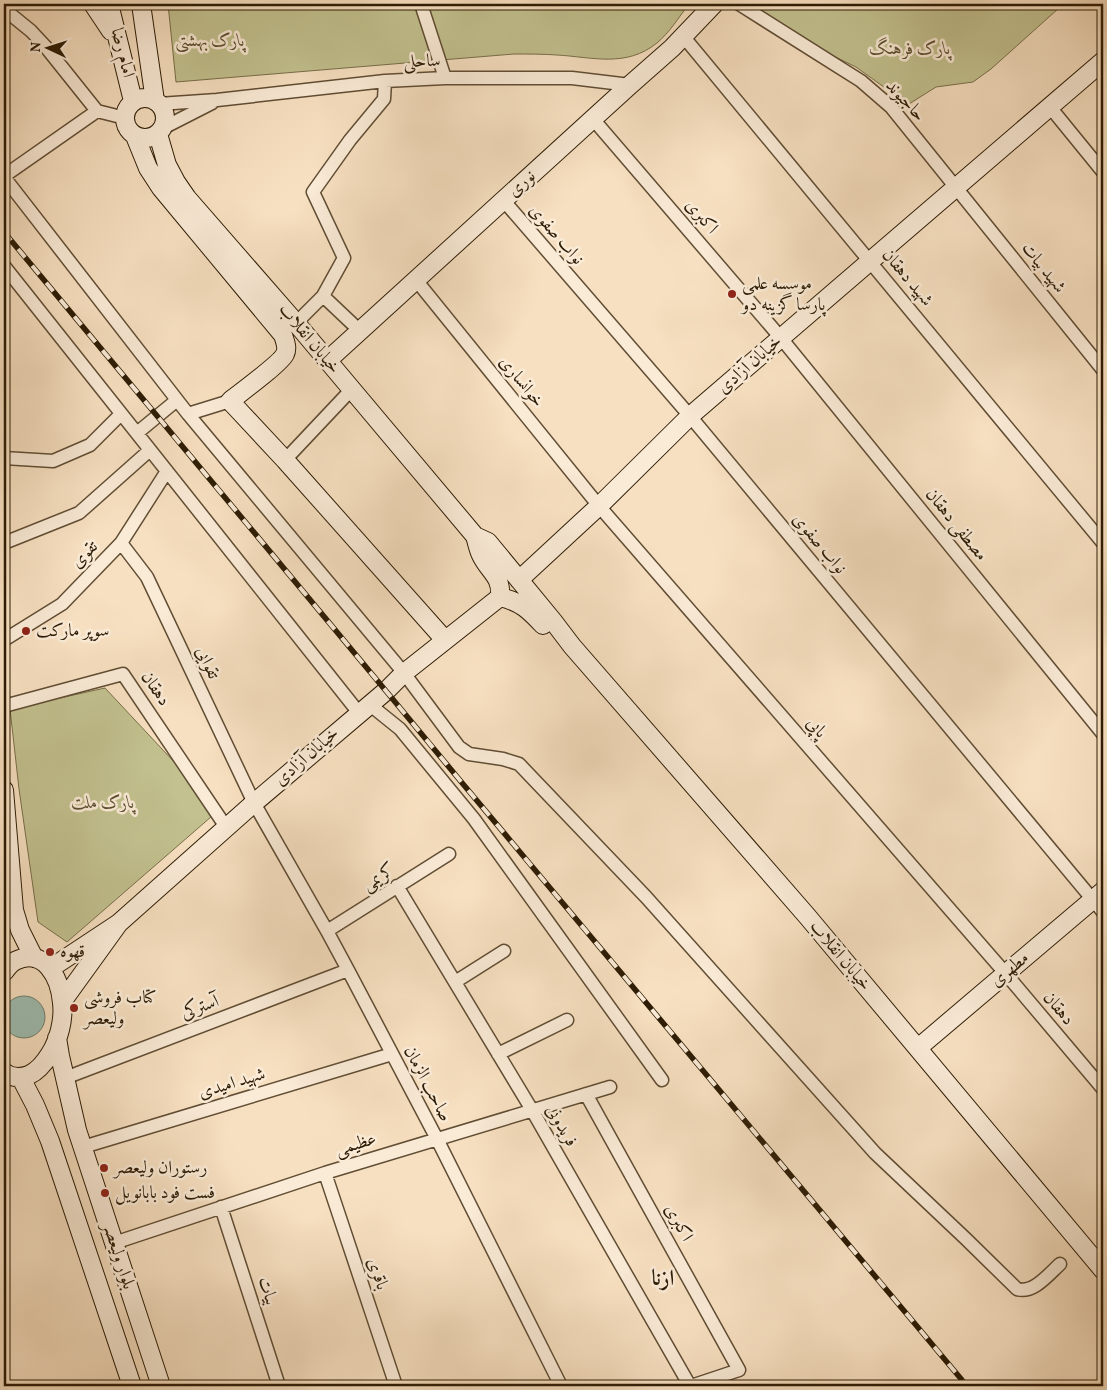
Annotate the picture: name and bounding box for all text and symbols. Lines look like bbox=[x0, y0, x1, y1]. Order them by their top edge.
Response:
north arrow bbox=[22, 22, 72, 72]
street label: امام رضا bbox=[102, 25, 140, 81]
park label: پارک بهشتی bbox=[175, 29, 247, 54]
park label: پارک فرهنگ bbox=[869, 36, 952, 62]
text: N bbox=[27, 41, 46, 53]
street label: ساحلی bbox=[403, 49, 441, 75]
street label: حاجیوند bbox=[879, 75, 931, 127]
street label: نوری bbox=[502, 164, 542, 204]
street label: اکبری bbox=[679, 194, 723, 240]
street label: نواب صفوی bbox=[523, 199, 589, 271]
street label: شهید بیات bbox=[1015, 237, 1071, 299]
street label: شهید دهقان bbox=[875, 244, 939, 312]
place label: موسسه علمی پارسا گزینه دو bbox=[740, 272, 827, 318]
marker: موسسه علمی پارسا گزینه دو bbox=[726, 288, 738, 300]
street label: خیابان انقلاب bbox=[272, 298, 346, 380]
street label: خیابان آزادی bbox=[712, 330, 788, 400]
street label: خوانساری bbox=[492, 351, 550, 413]
street label: مصطفی دهقان bbox=[919, 483, 993, 567]
street label: نواب صفوی bbox=[786, 508, 852, 580]
street label: تقوی bbox=[66, 535, 105, 575]
place label: سوپر مارکت bbox=[36, 619, 110, 644]
marker: سوپر مارکت bbox=[20, 625, 32, 637]
street label: تقوایی bbox=[189, 643, 226, 684]
street label: دهقان bbox=[134, 666, 176, 712]
street label: پاپی bbox=[800, 712, 833, 745]
street label: خیابان آزادی bbox=[269, 722, 345, 792]
park label: پارک ملت bbox=[71, 791, 136, 816]
street label: کریمی bbox=[357, 858, 401, 898]
street label: خیابان انقلاب bbox=[803, 915, 877, 997]
place label: قهوه bbox=[60, 940, 85, 965]
marker: قهوه bbox=[44, 946, 56, 958]
street label: مطهری bbox=[985, 946, 1035, 994]
place label: کتاب فروشی ولیعصر bbox=[82, 986, 157, 1032]
street label: دهقان bbox=[1036, 987, 1080, 1031]
street label: آسترکی bbox=[177, 988, 225, 1027]
marker: کتاب فروشی ولیعصر bbox=[68, 1002, 80, 1014]
street label: صاحب الزمان bbox=[397, 1042, 457, 1126]
street label: شهید امیدی bbox=[196, 1062, 268, 1106]
street label: فریدونی bbox=[539, 1100, 583, 1152]
street label: عظیمی bbox=[332, 1127, 380, 1163]
place label: رستوران ولیعصر bbox=[112, 1156, 207, 1181]
marker: رستوران ولیعصر bbox=[98, 1162, 110, 1174]
place label: فست فود بابانویل bbox=[115, 1181, 215, 1206]
marker: فست فود بابانویل bbox=[99, 1187, 111, 1199]
street label: اکبری bbox=[658, 1200, 699, 1246]
street label: بلوار ولیعصر bbox=[95, 1217, 141, 1293]
street label: باقری bbox=[360, 1254, 394, 1294]
district label: ازنا bbox=[652, 1264, 674, 1295]
street label: بیات bbox=[251, 1274, 283, 1308]

